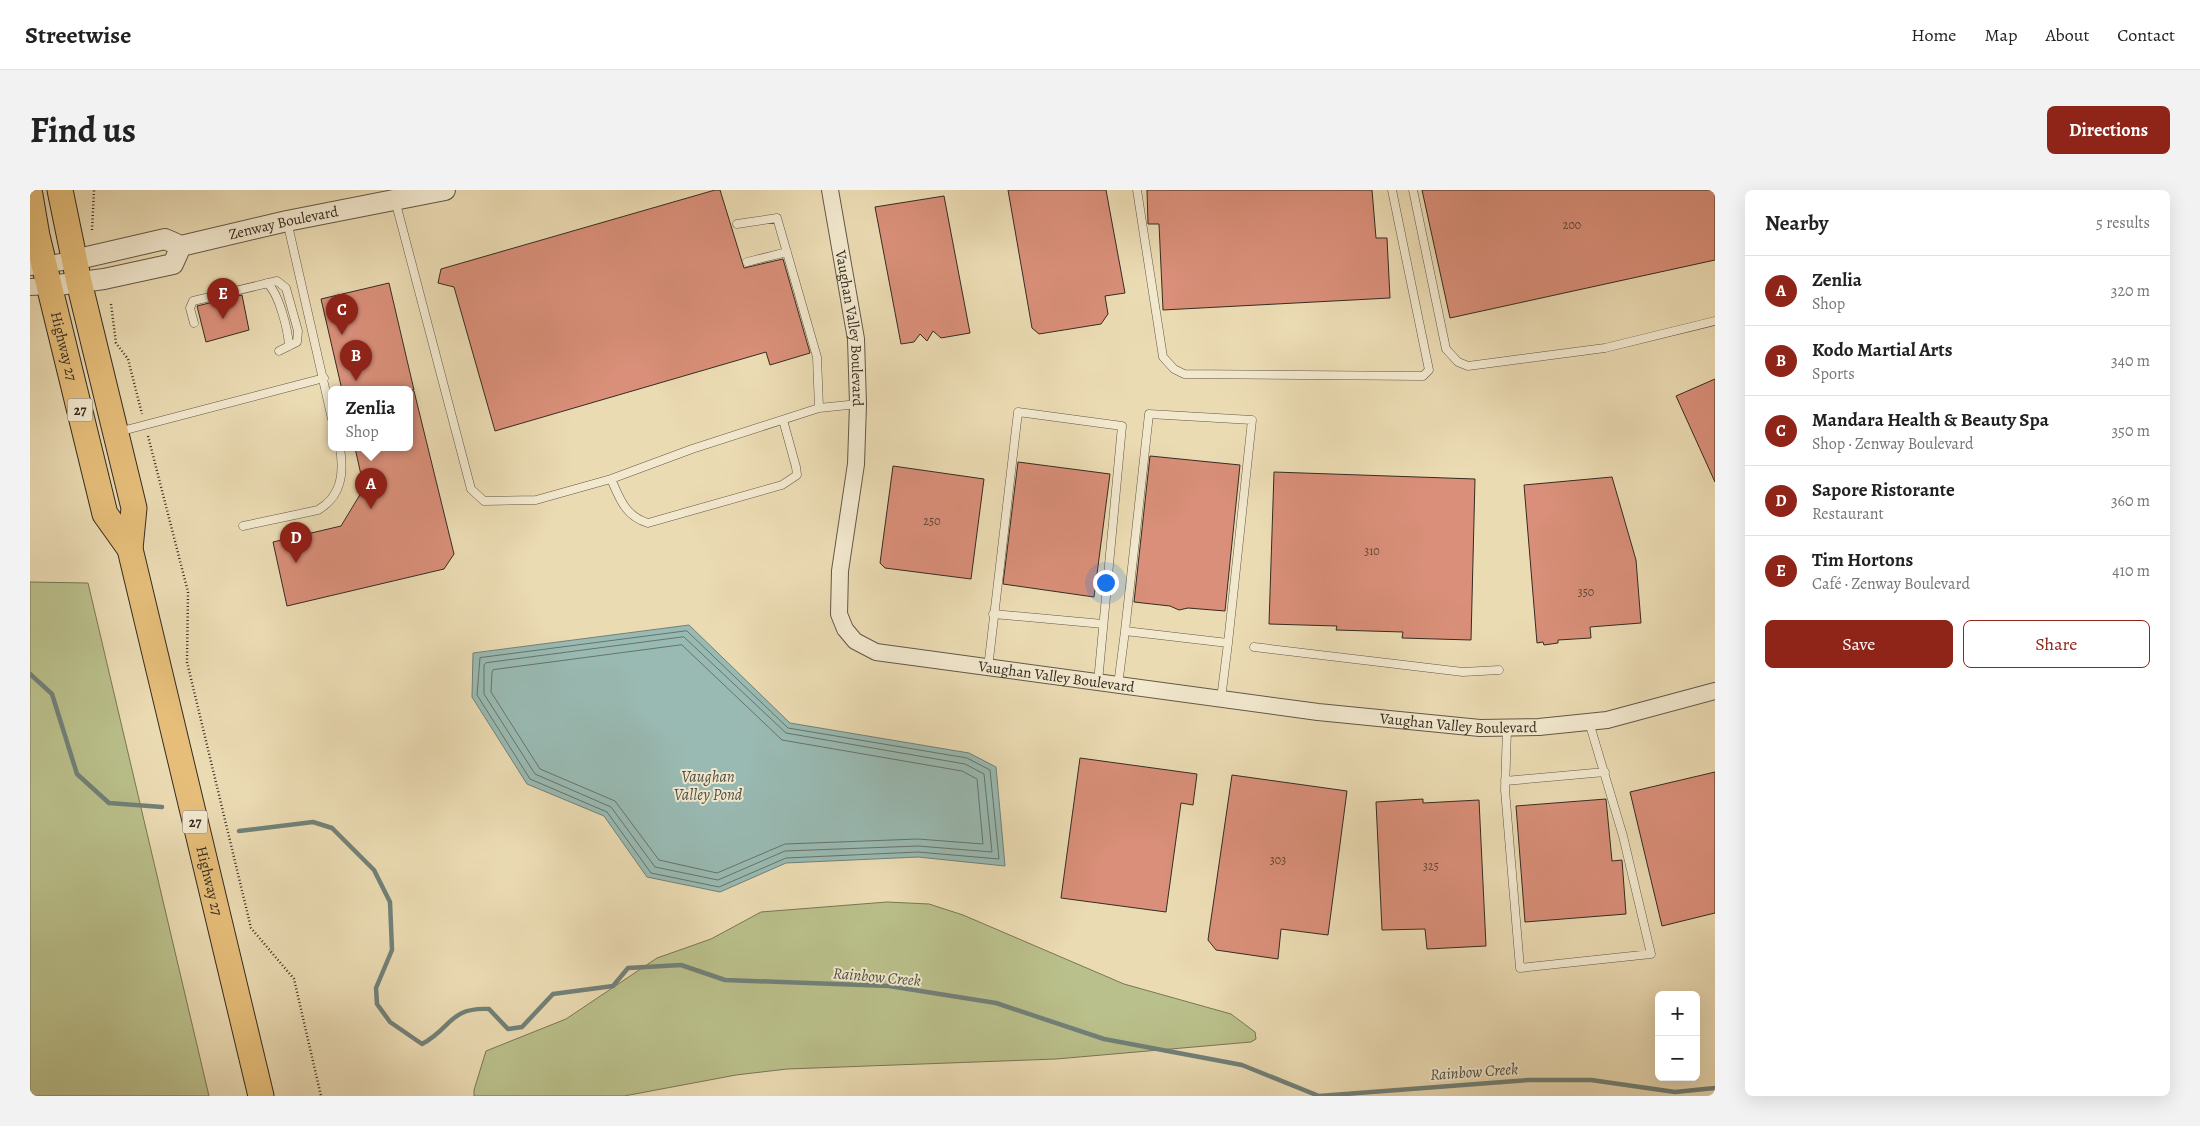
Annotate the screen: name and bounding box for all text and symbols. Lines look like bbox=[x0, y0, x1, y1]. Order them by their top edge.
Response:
text: Streetwise bbox=[25, 19, 131, 51]
text: Home bbox=[1911, 23, 1956, 47]
text: Map bbox=[1984, 23, 2017, 47]
text: About bbox=[2045, 23, 2089, 47]
text: Contact bbox=[2117, 23, 2175, 47]
text: Find us bbox=[30, 106, 136, 154]
button: Directions bbox=[2047, 106, 2170, 154]
street label: Zenway Boulevard bbox=[227, 201, 341, 244]
text: Nearby bbox=[1765, 209, 1828, 237]
text: 5 results bbox=[2096, 212, 2150, 234]
house number: 200 bbox=[1563, 217, 1581, 233]
street label: Vaughan Valley Boulevard bbox=[831, 248, 868, 408]
text: Zenlia bbox=[1812, 267, 1862, 293]
pin: E bbox=[207, 278, 239, 319]
text: A bbox=[1776, 280, 1786, 302]
text: 320 m bbox=[2111, 280, 2150, 302]
text: Shop bbox=[1812, 293, 1845, 315]
pin: C bbox=[326, 294, 358, 335]
street label: Highway 27 bbox=[46, 309, 82, 384]
text: Kodo Martial Arts bbox=[1812, 337, 1952, 363]
pin: B bbox=[340, 340, 372, 381]
text: B bbox=[1776, 350, 1786, 372]
text: 340 m bbox=[2111, 350, 2150, 372]
text: Sports bbox=[1812, 363, 1855, 385]
popup bbox=[328, 386, 413, 451]
text: Zenlia bbox=[346, 395, 396, 421]
road number: 27 bbox=[68, 398, 92, 422]
text: Mandara Health & Beauty Spa bbox=[1812, 407, 2049, 433]
text: C bbox=[1776, 420, 1786, 442]
text: 350 m bbox=[2111, 420, 2150, 442]
text: Shop bbox=[346, 421, 379, 443]
text: Shop · Zenway Boulevard bbox=[1812, 433, 1974, 455]
pin: A bbox=[355, 468, 387, 509]
text: Sapore Ristorante bbox=[1812, 477, 1955, 503]
text: D bbox=[1775, 490, 1787, 512]
text: 360 m bbox=[2111, 490, 2150, 512]
text: Restaurant bbox=[1812, 503, 1884, 525]
house number: 250 bbox=[923, 513, 941, 529]
pin: D bbox=[280, 522, 312, 563]
house number: 310 bbox=[1364, 543, 1380, 559]
text: Tim Hortons bbox=[1812, 547, 1913, 573]
text: E bbox=[1776, 560, 1786, 582]
text: 410 m bbox=[2112, 560, 2150, 582]
your location bbox=[1093, 570, 1119, 596]
text: Café · Zenway Boulevard bbox=[1812, 573, 1970, 595]
house number: 350 bbox=[1578, 584, 1594, 600]
button: Save bbox=[1765, 620, 1953, 668]
button: Share bbox=[1963, 620, 2150, 668]
street label: Vaughan Valley Boulevard bbox=[976, 656, 1137, 697]
street label: Vaughan Valley Boulevard bbox=[1378, 708, 1538, 738]
water label: Vaughan Valley Pond bbox=[674, 766, 743, 806]
road number: 27 bbox=[182, 810, 208, 834]
street label: Highway 27 bbox=[192, 844, 228, 918]
house number: 303 bbox=[1270, 852, 1286, 868]
house number: 325 bbox=[1423, 858, 1439, 874]
water label: Rainbow Creek bbox=[832, 962, 922, 992]
map controls bbox=[1655, 991, 1700, 1081]
button: + bbox=[1655, 991, 1700, 1036]
button: − bbox=[1655, 1036, 1700, 1081]
water label: Rainbow Creek bbox=[1429, 1058, 1519, 1086]

